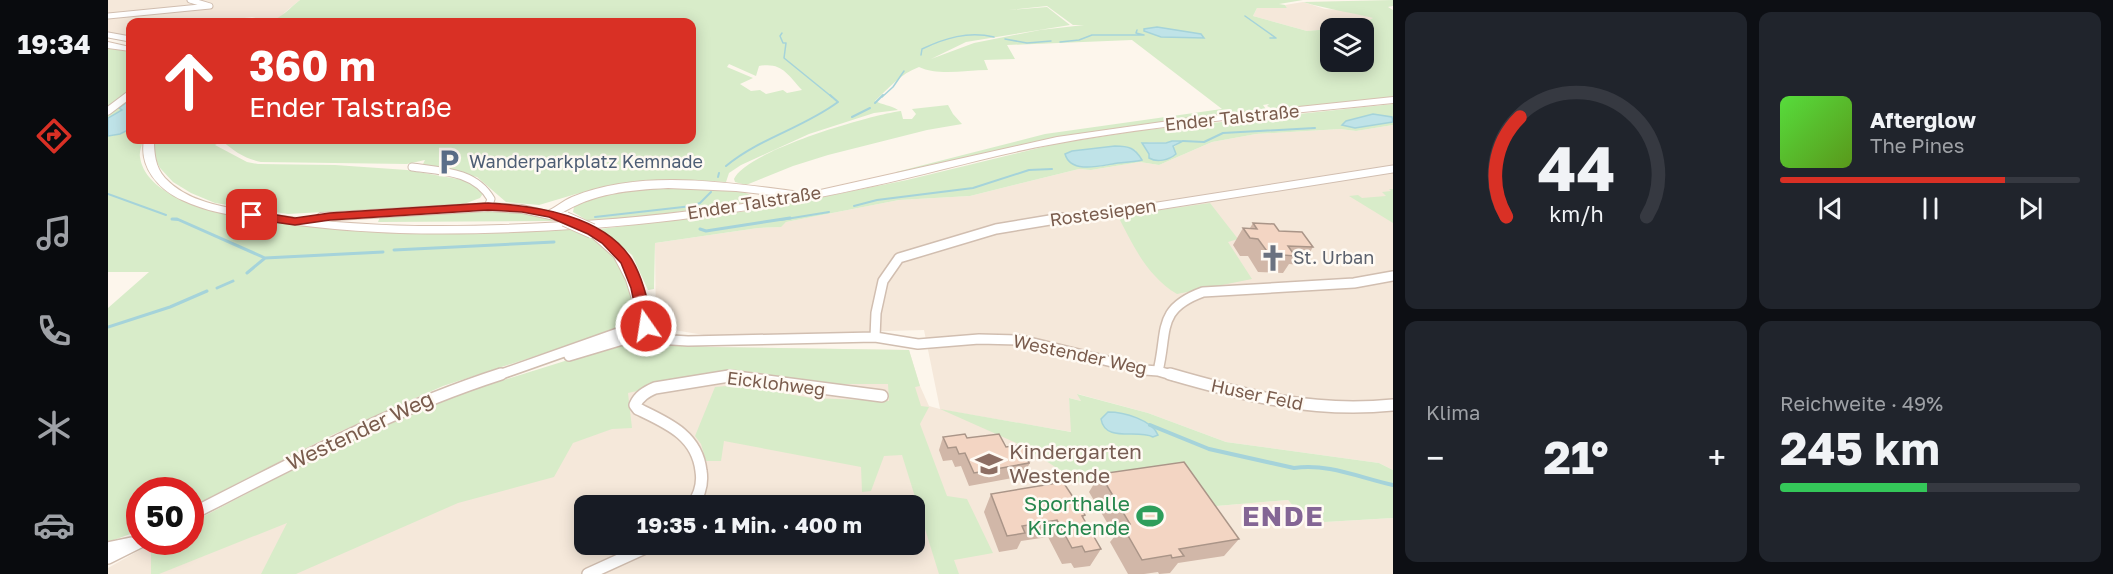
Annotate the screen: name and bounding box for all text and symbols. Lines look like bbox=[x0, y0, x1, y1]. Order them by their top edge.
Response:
map controls bbox=[1320, 18, 1374, 72]
button: layers bbox=[1320, 18, 1374, 72]
text: 19:34 bbox=[17, 28, 91, 60]
text: 360 m bbox=[249, 40, 376, 90]
icon: ahead bbox=[150, 42, 228, 120]
text: Ender Talstraße bbox=[249, 91, 452, 123]
street label: Ender Talstraße bbox=[1164, 99, 1300, 135]
text: Afterglow bbox=[1870, 106, 1976, 133]
icon: directions bbox=[33, 115, 75, 157]
text: 44 bbox=[1537, 131, 1615, 206]
text: The Pines bbox=[1870, 133, 1964, 157]
parking icon: Wanderparkplatz Kemnade bbox=[434, 147, 464, 177]
place label: Wanderparkplatz Kemnade bbox=[469, 150, 703, 172]
street label: Ender Talstraße bbox=[685, 181, 822, 223]
pin bbox=[226, 189, 277, 240]
icon: previous bbox=[1814, 192, 1847, 225]
icon: pause bbox=[1914, 192, 1947, 225]
icon: next bbox=[2014, 192, 2047, 225]
street label: Rostesiepen bbox=[1048, 194, 1158, 230]
icon: arrive bbox=[235, 198, 268, 231]
text: km/h bbox=[1549, 202, 1603, 228]
icon: music bbox=[33, 212, 75, 254]
church icon: St. Urban bbox=[1258, 243, 1288, 273]
place label: St. Urban bbox=[1293, 246, 1374, 268]
position arrow bbox=[614, 294, 678, 358]
icon: phone bbox=[33, 310, 75, 352]
street label: Westender Weg bbox=[1011, 329, 1149, 379]
street label: Eicklohweg bbox=[726, 366, 827, 400]
street label: Huser Feld bbox=[1209, 374, 1305, 415]
street label: Westender Weg bbox=[282, 385, 437, 475]
text: Reichweite · 49% bbox=[1780, 391, 1943, 415]
text: Klima bbox=[1426, 400, 1480, 424]
icon: climate bbox=[33, 407, 75, 449]
text: 245 km bbox=[1780, 421, 1940, 475]
text: 21° bbox=[1543, 430, 1609, 484]
place label: Kindergarten Westende bbox=[1009, 438, 1142, 488]
text: − bbox=[1426, 438, 1444, 477]
text: + bbox=[1708, 438, 1726, 477]
school or university icon: Kindergarten Westende bbox=[974, 449, 1004, 479]
speed limit sign: 50 bbox=[126, 477, 204, 555]
place label: Sporthalle Kirchende bbox=[1024, 490, 1130, 540]
district label: ENDE bbox=[1242, 499, 1324, 532]
sports icon: Sporthalle Kirchende bbox=[1135, 501, 1165, 531]
icon: car bbox=[33, 504, 75, 546]
text: 19:35 · 1 Min. · 400 m bbox=[637, 511, 862, 538]

